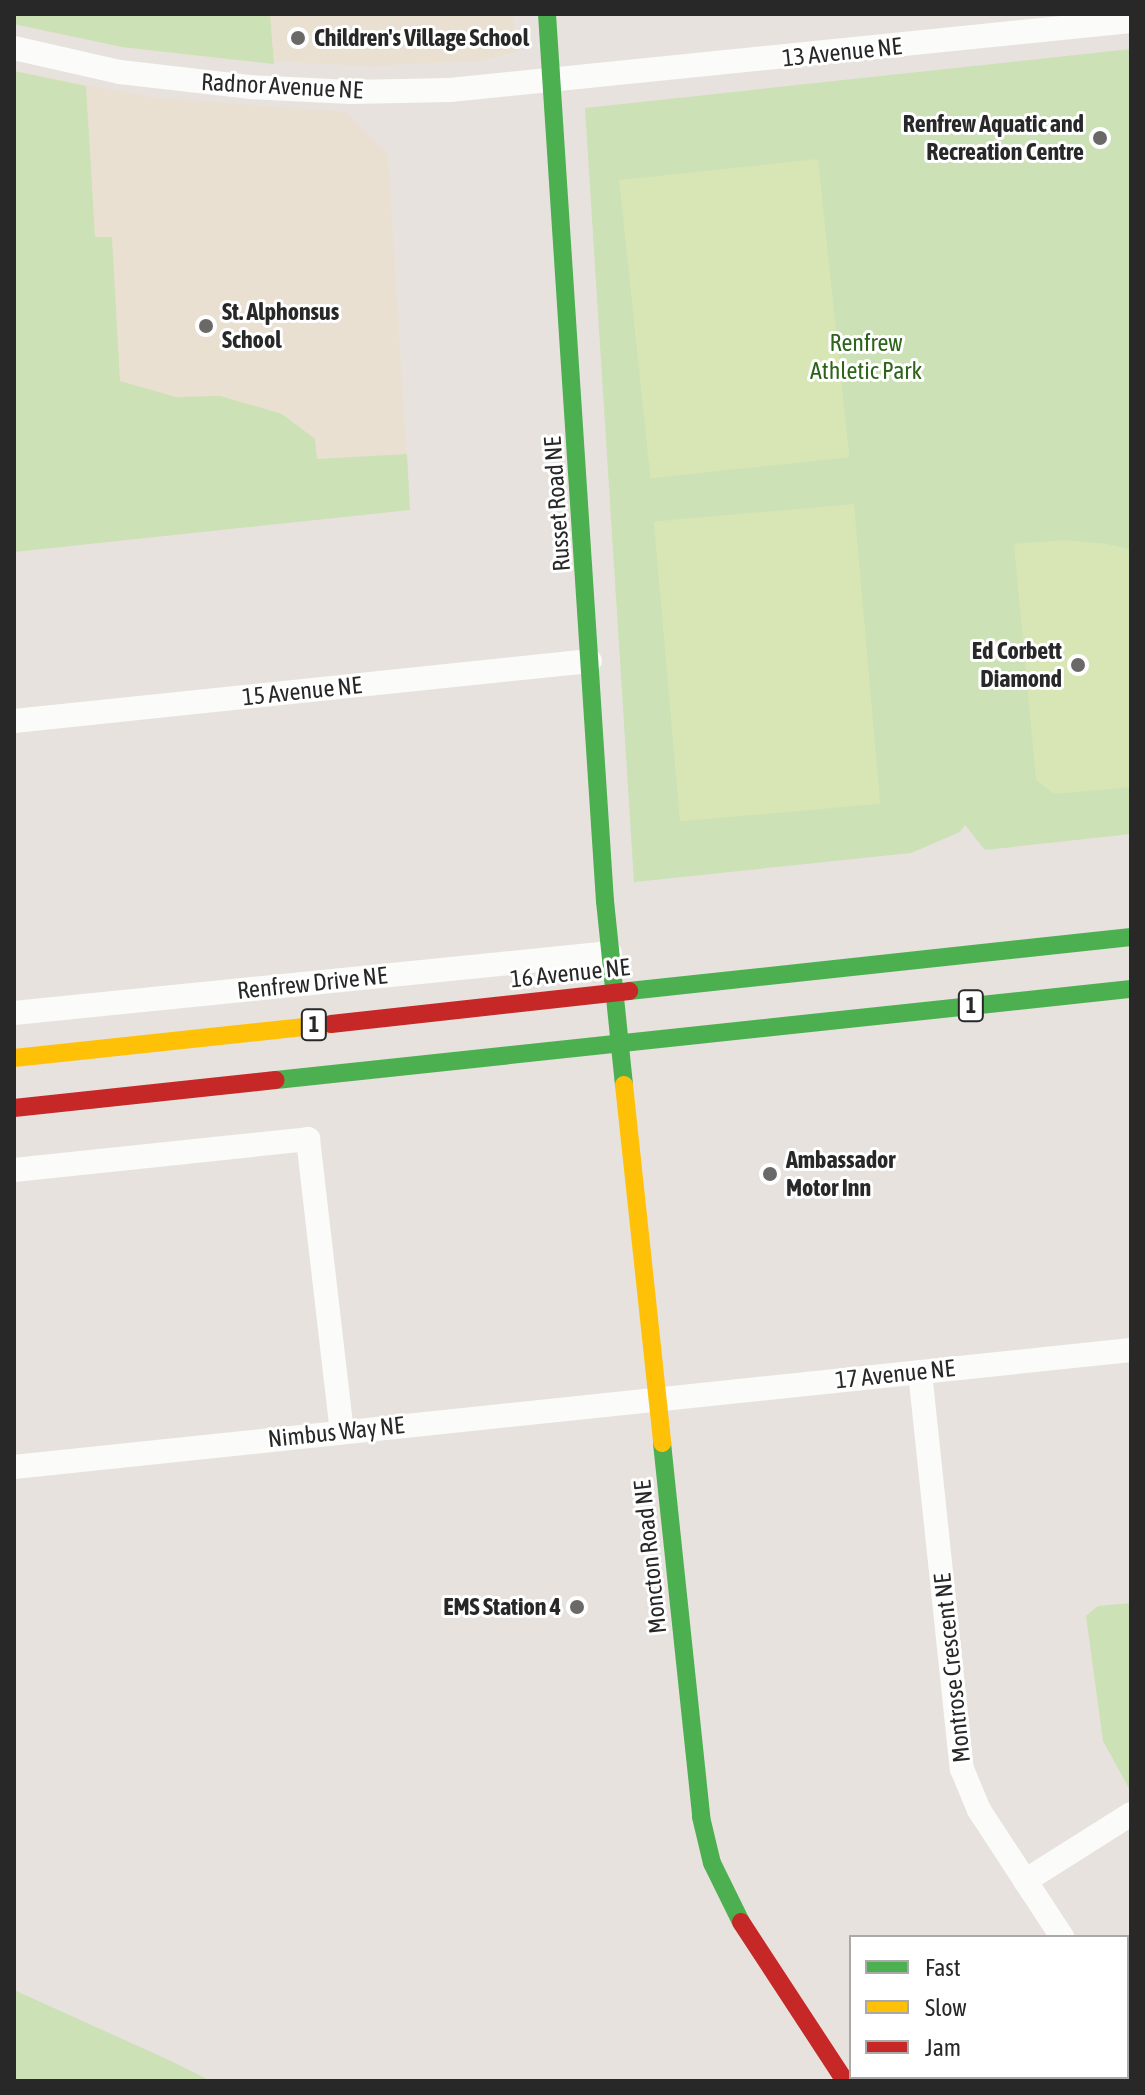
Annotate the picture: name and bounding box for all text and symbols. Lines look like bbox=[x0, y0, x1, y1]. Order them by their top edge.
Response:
place label: Children's Village School bbox=[314, 24, 529, 52]
marker: Children's Village School bbox=[289, 29, 307, 47]
street label: 13 Avenue NE bbox=[781, 31, 903, 73]
street label: Radnor Avenue NE bbox=[200, 67, 364, 105]
place label: Renfrew Aquatic and Recreation Centre bbox=[903, 110, 1084, 166]
marker: Renfrew Aquatic and Recreation Centre bbox=[1091, 129, 1109, 147]
place label: St. Alphonsus School bbox=[222, 298, 339, 354]
marker: St. Alphonsus School bbox=[197, 317, 215, 335]
park label: Renfrew Athletic Park bbox=[810, 329, 922, 385]
street label: Russet Road NE bbox=[538, 436, 576, 572]
place label: Ed Corbett Diamond bbox=[972, 637, 1062, 693]
marker: Ed Corbett Diamond bbox=[1069, 656, 1087, 674]
street label: 15 Avenue NE bbox=[241, 670, 363, 712]
street label: 16 Avenue NE bbox=[509, 952, 631, 994]
street label: Renfrew Drive NE bbox=[236, 961, 388, 1005]
road number: 1 bbox=[957, 988, 985, 1024]
road number: 1 bbox=[300, 1007, 328, 1043]
place label: Ambassador Motor Inn bbox=[786, 1146, 895, 1202]
marker: Ambassador Motor Inn bbox=[761, 1165, 779, 1183]
street label: 17 Avenue NE bbox=[834, 1353, 956, 1395]
street label: Nimbus Way NE bbox=[266, 1411, 406, 1453]
street label: Moncton Road NE bbox=[628, 1479, 672, 1635]
street label: Montrose Crescent NE bbox=[928, 1572, 976, 1764]
place label: EMS Station 4 bbox=[443, 1593, 561, 1621]
marker: EMS Station 4 bbox=[568, 1598, 586, 1616]
legend bbox=[849, 1935, 1129, 2079]
text: Fast bbox=[925, 1954, 961, 1981]
text: Slow bbox=[925, 1994, 967, 2021]
text: Jam bbox=[925, 2034, 961, 2061]

